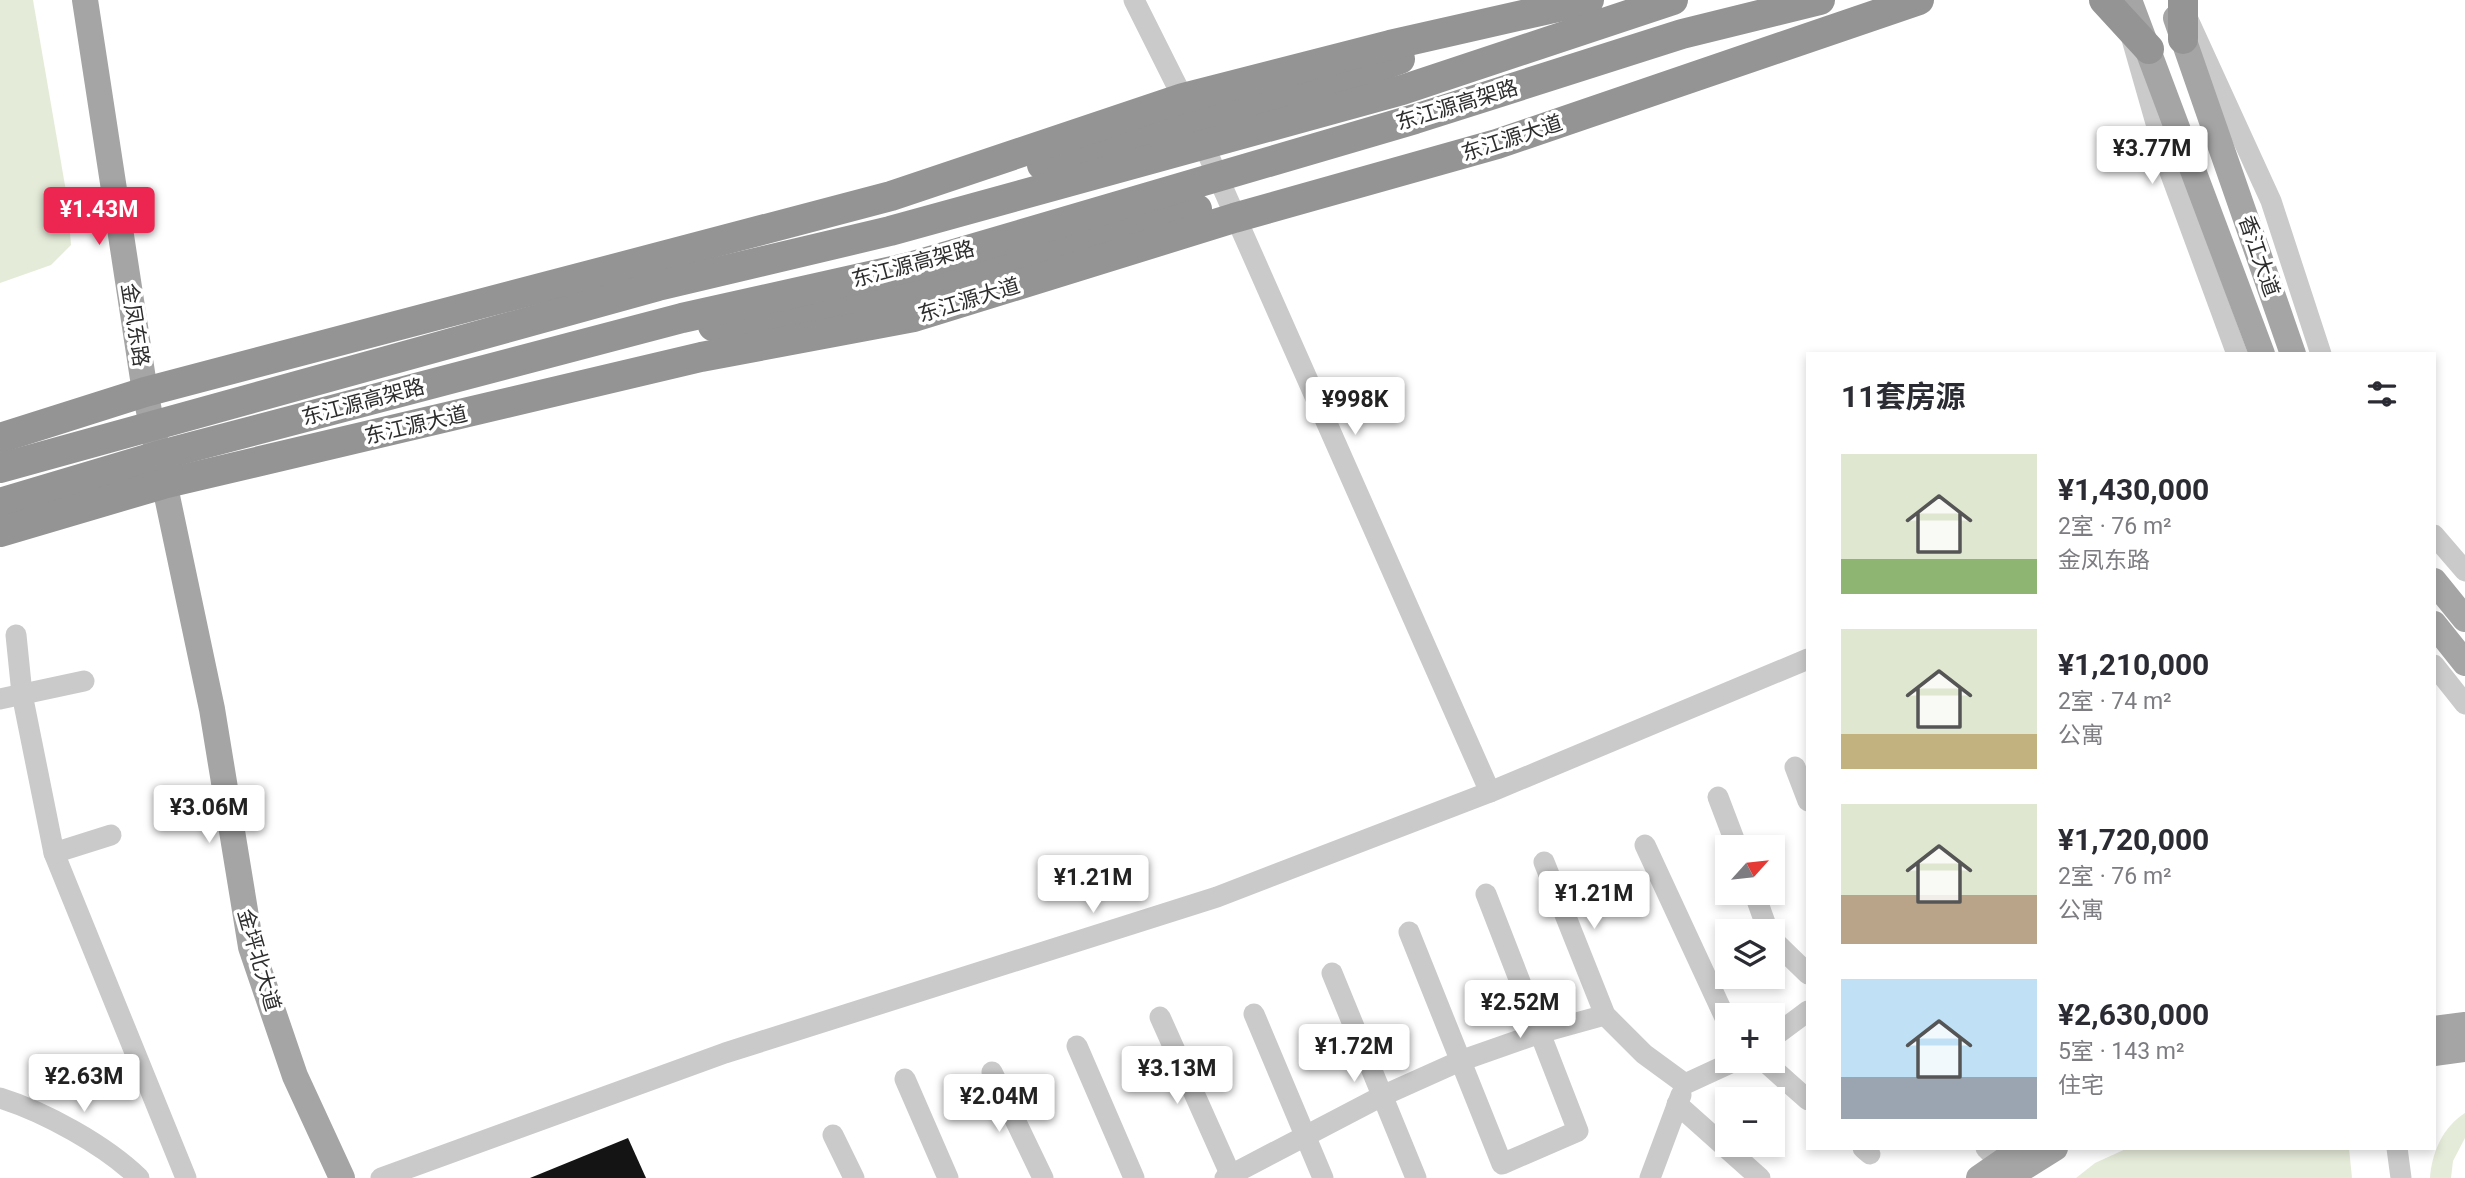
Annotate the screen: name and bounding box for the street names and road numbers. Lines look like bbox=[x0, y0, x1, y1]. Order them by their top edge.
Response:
street label: 东江源高架路 bbox=[1393, 75, 1521, 135]
street label: 东江源大道 bbox=[1458, 110, 1566, 166]
street label: 香江大道 bbox=[2234, 212, 2284, 300]
street label: 东江源高架路 bbox=[849, 236, 977, 292]
street label: 东江源大道 bbox=[915, 273, 1023, 327]
street label: 金凤东路 bbox=[117, 282, 153, 368]
street label: 东江源高架路 bbox=[299, 374, 427, 430]
street label: 东江源大道 bbox=[362, 401, 470, 449]
street label: 金坪北大道 bbox=[233, 906, 285, 1014]

